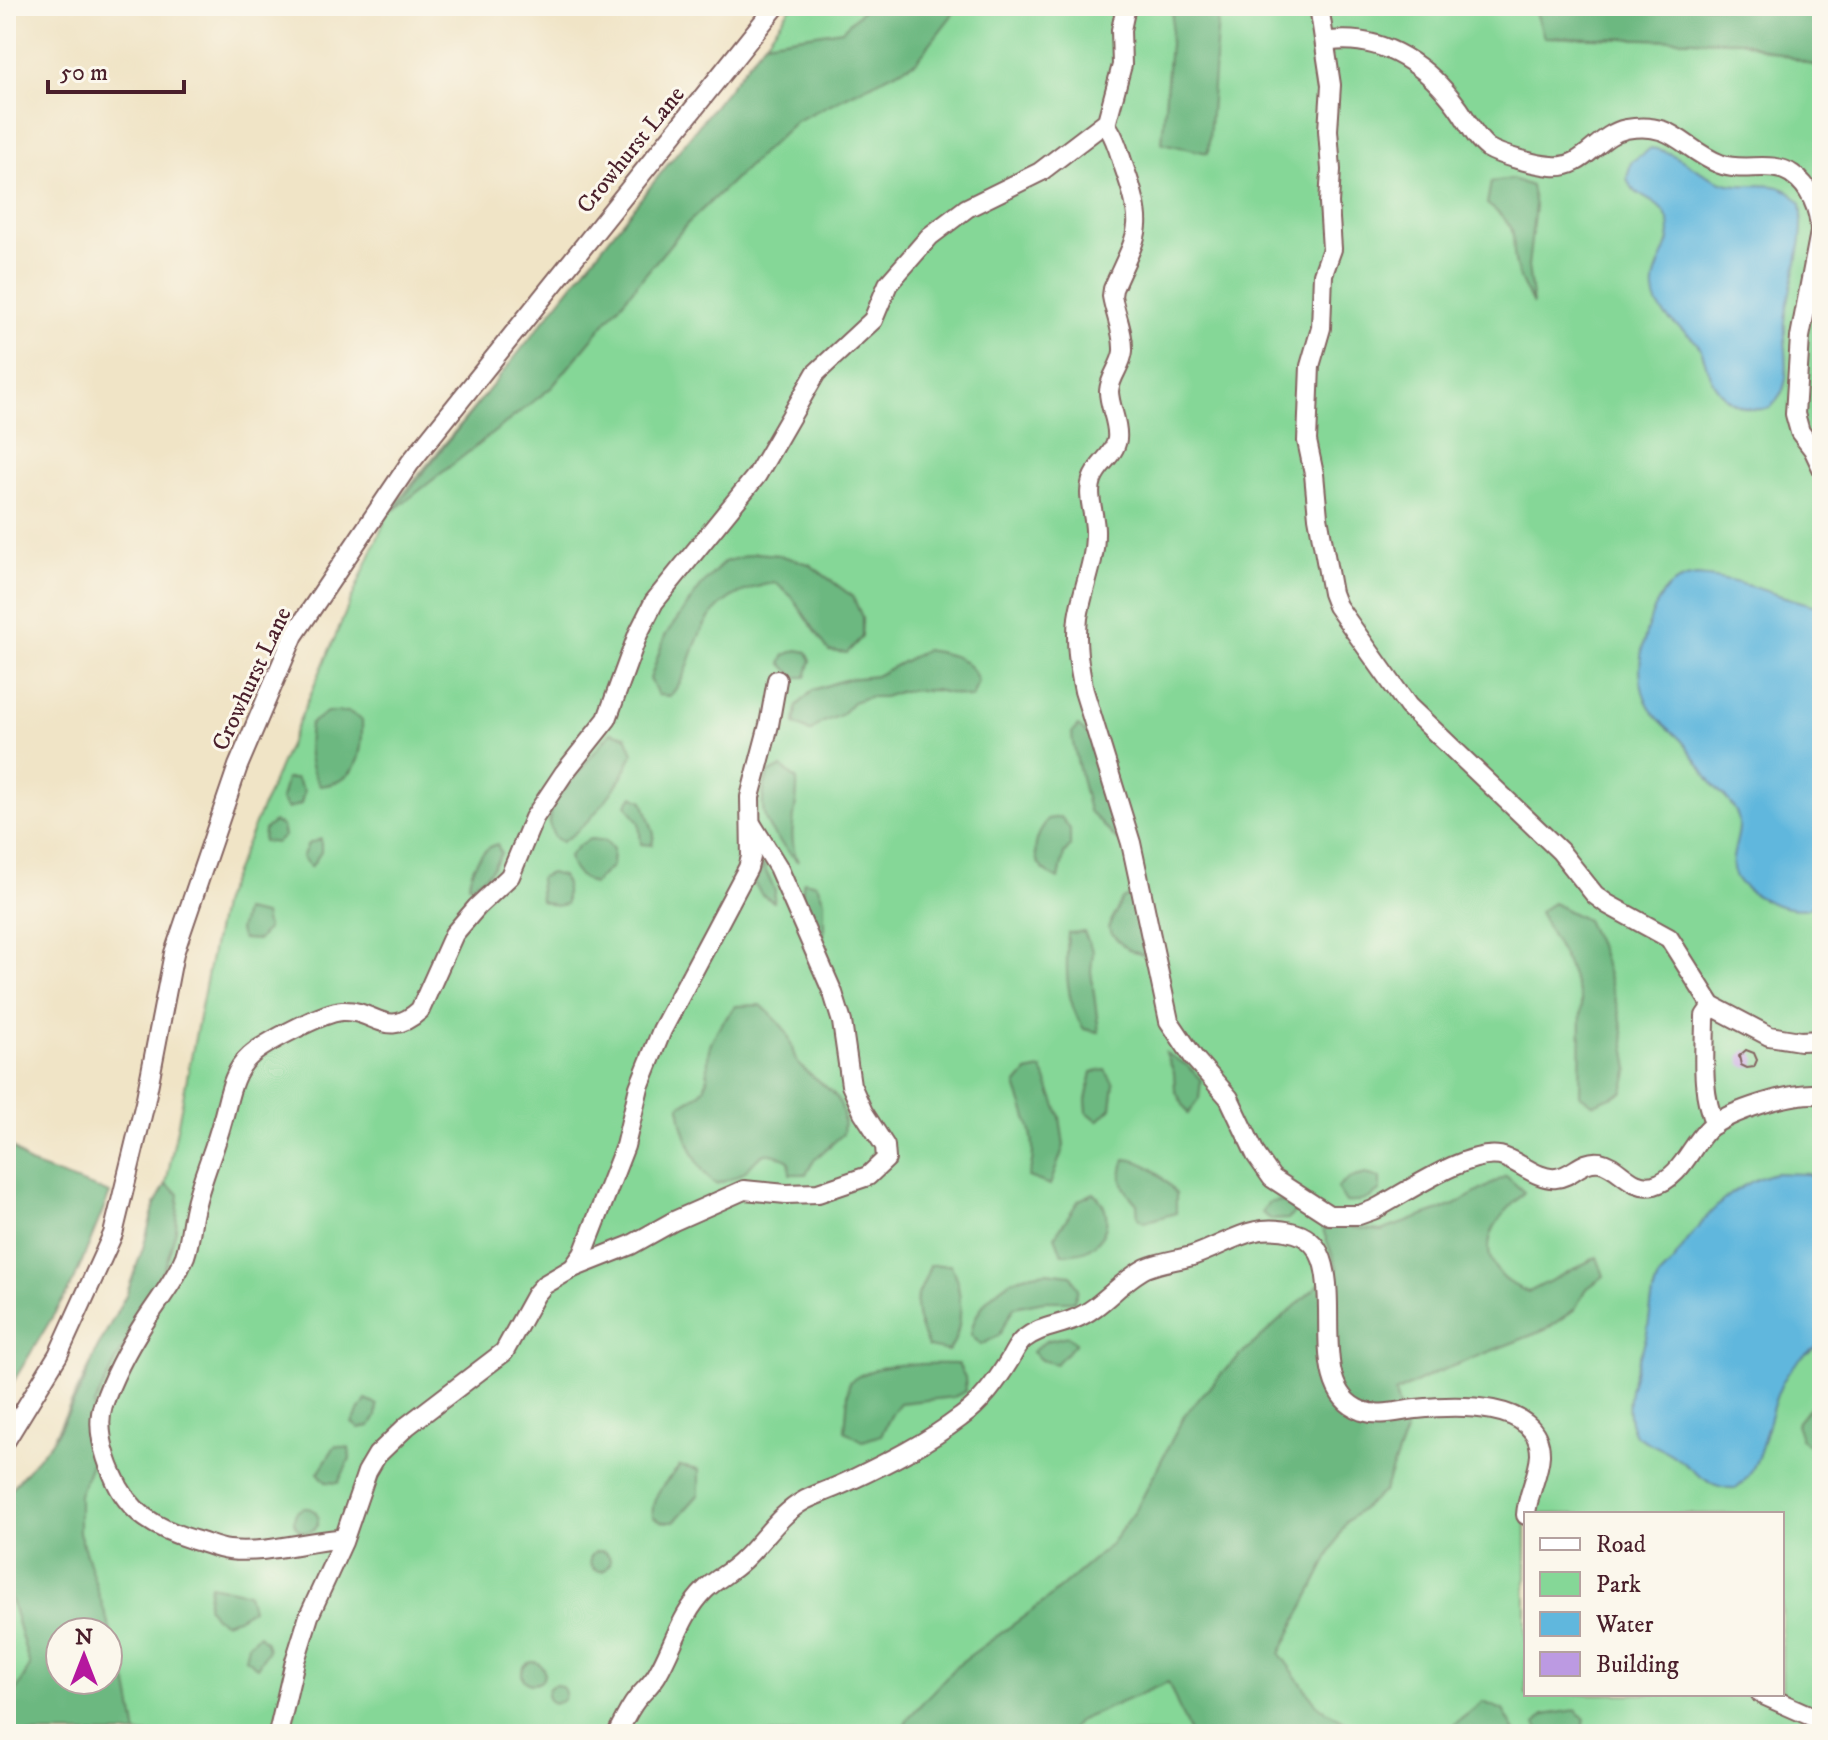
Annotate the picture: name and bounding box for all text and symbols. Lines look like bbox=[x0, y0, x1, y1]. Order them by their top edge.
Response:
scale bar bbox=[48, 44, 184, 94]
text: 50 m bbox=[60, 58, 108, 88]
street label: Crowhurst Lane bbox=[571, 80, 692, 220]
street label: Crowhurst Lane bbox=[206, 602, 298, 756]
legend bbox=[1524, 1512, 1784, 1696]
text: Road bbox=[1596, 1530, 1646, 1560]
text: Park bbox=[1596, 1570, 1641, 1600]
text: Water bbox=[1595, 1610, 1653, 1640]
north arrow bbox=[44, 1616, 124, 1696]
text: N bbox=[75, 1624, 93, 1651]
text: Building bbox=[1596, 1650, 1679, 1680]

